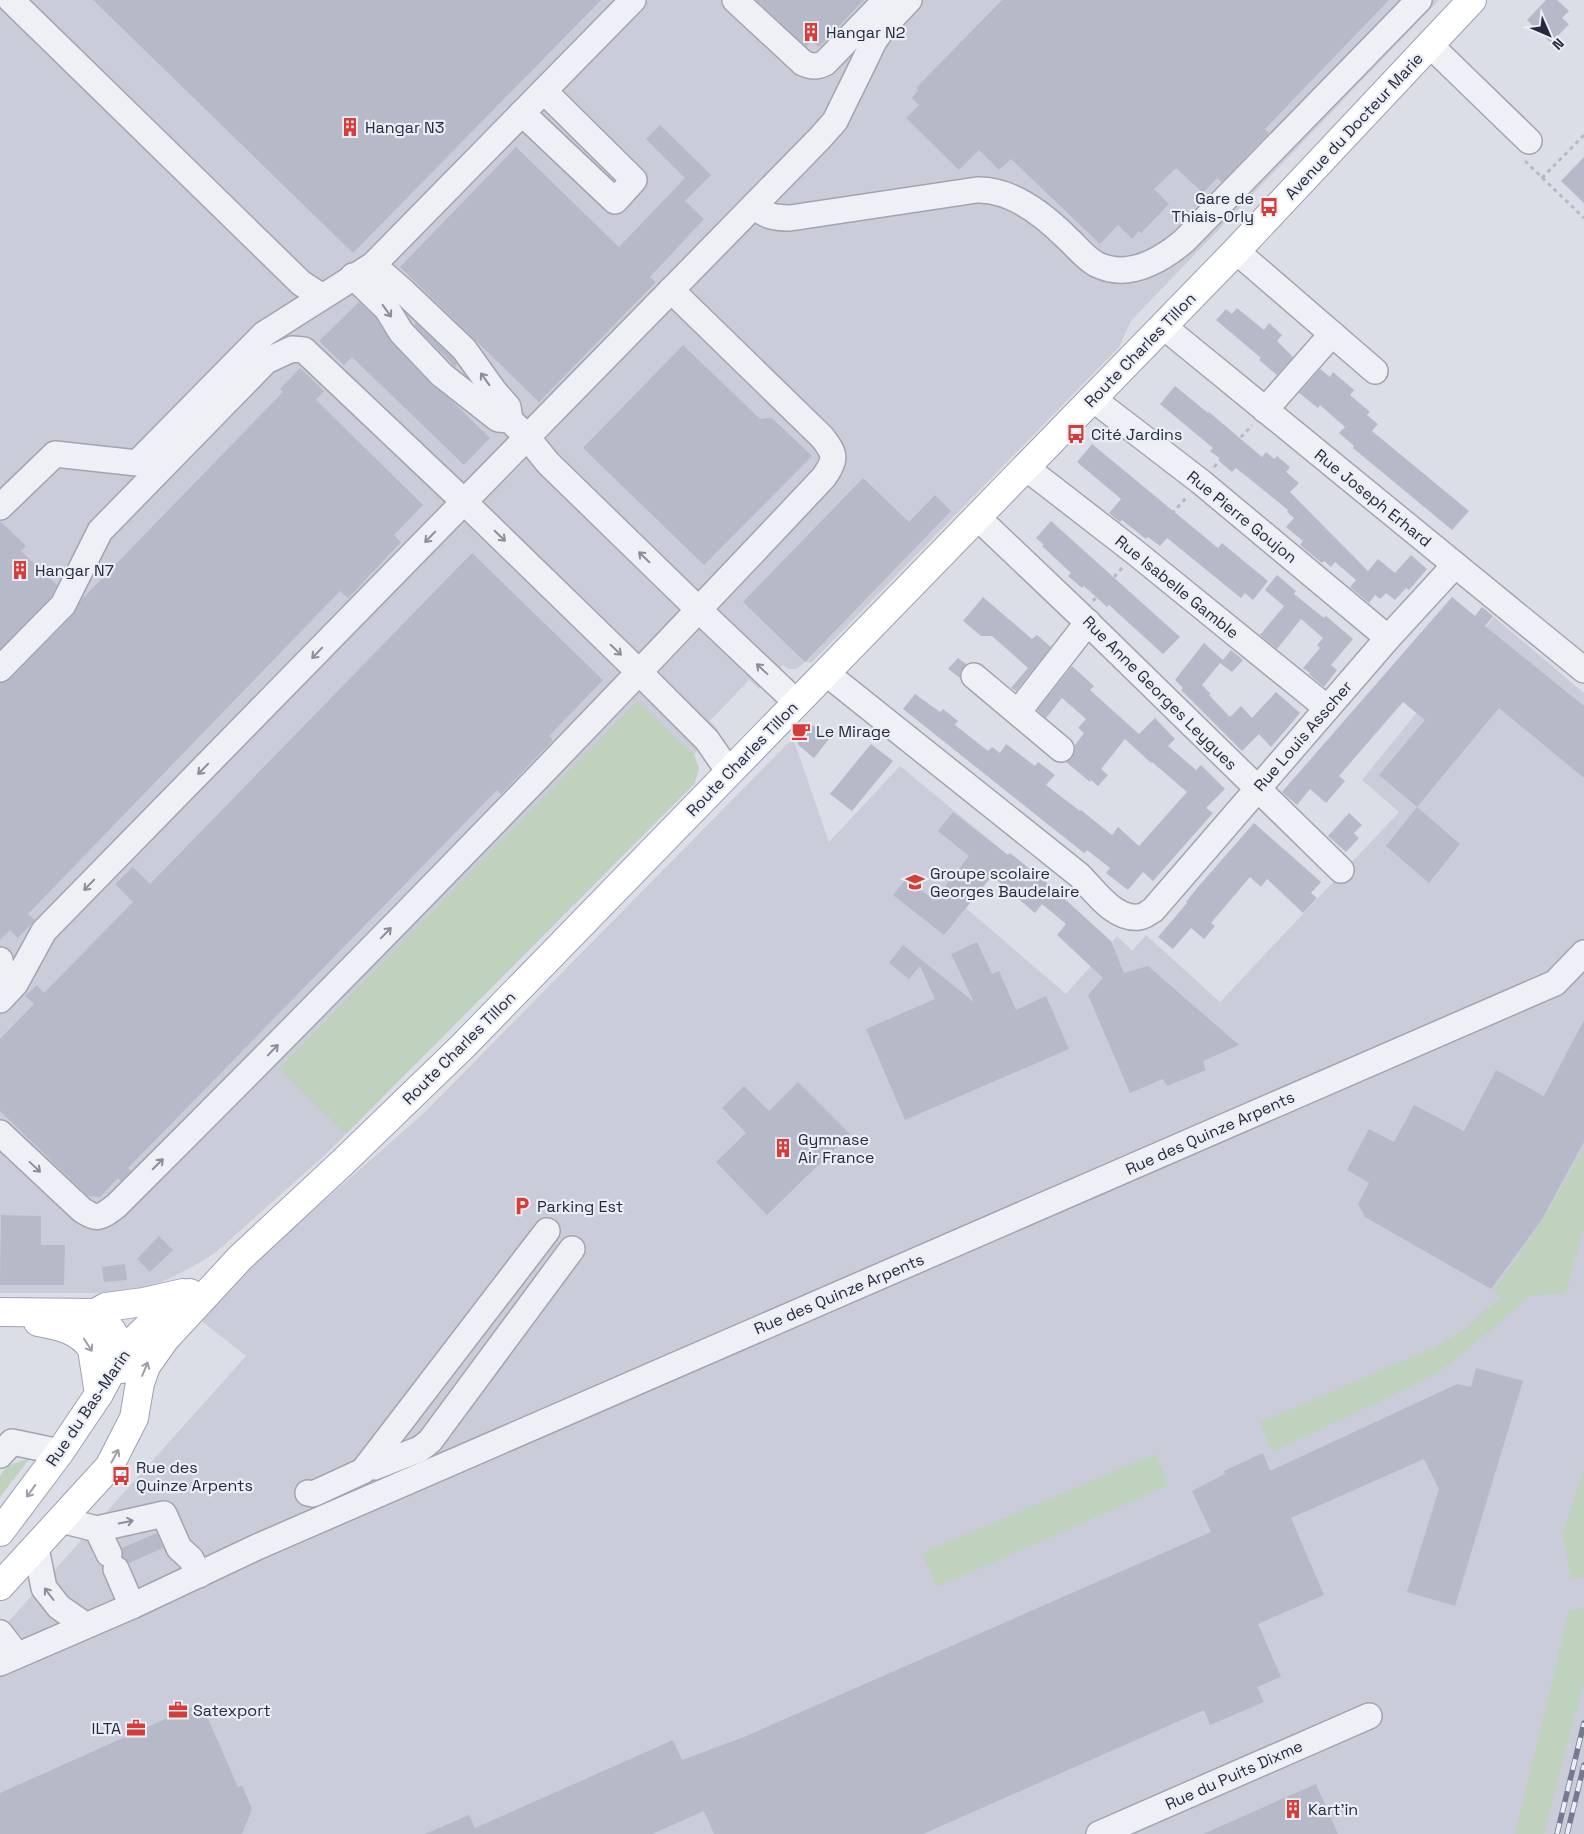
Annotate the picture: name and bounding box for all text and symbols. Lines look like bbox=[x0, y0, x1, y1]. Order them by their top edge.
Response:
north arrow bbox=[1524, 10, 1574, 60]
building icon: Hangar N2 bbox=[800, 21, 822, 43]
place label: Hangar N2 bbox=[826, 22, 905, 43]
text: N bbox=[1549, 35, 1568, 54]
street label: Avenue du Docteur Marie bbox=[1280, 48, 1428, 204]
building icon: Hangar N3 bbox=[339, 116, 361, 138]
place label: Hangar N3 bbox=[365, 117, 444, 138]
place label: Gare de Thiais-Orly bbox=[1172, 188, 1254, 227]
bus stop icon: Gare de Thiais-Orly bbox=[1258, 196, 1280, 218]
street label: Route Charles Tillon bbox=[1080, 288, 1200, 412]
one-way arrow bbox=[382, 304, 392, 318]
one-way arrow bbox=[480, 372, 490, 386]
bus stop icon: Cité Jardins bbox=[1065, 423, 1087, 445]
place label: Cité Jardins bbox=[1091, 424, 1182, 445]
street label: Rue Joseph Erhard bbox=[1310, 444, 1436, 552]
street label: Rue Pierre Goujon bbox=[1183, 466, 1301, 568]
one-way arrow bbox=[493, 530, 506, 542]
one-way arrow bbox=[424, 531, 437, 543]
street label: Rue Isabelle Gamble bbox=[1111, 531, 1243, 643]
one-way arrow bbox=[638, 551, 651, 563]
building icon: Hangar N7 bbox=[9, 559, 31, 581]
place label: Hangar N7 bbox=[35, 560, 114, 581]
street label: Rue Anne Georges Leygues bbox=[1078, 611, 1242, 775]
one-way arrow bbox=[610, 643, 622, 656]
one-way arrow bbox=[311, 647, 323, 659]
one-way arrow bbox=[756, 663, 768, 675]
street label: Rue Louis Asscher bbox=[1249, 676, 1357, 796]
street label: Route Charles Tillon bbox=[682, 697, 802, 821]
cafe icon: Le Mirage bbox=[790, 720, 812, 742]
place label: Le Mirage bbox=[816, 721, 891, 742]
one-way arrow bbox=[197, 763, 209, 775]
place label: Groupe scolaire Georges Baudelaire bbox=[930, 863, 1079, 902]
school or university icon: Groupe scolaire Georges Baudelaire bbox=[904, 871, 926, 893]
one-way arrow bbox=[83, 879, 95, 891]
one-way arrow bbox=[380, 927, 392, 939]
street label: Route Charles Tillon bbox=[398, 987, 520, 1109]
one-way arrow bbox=[267, 1043, 279, 1056]
street label: Rue des Quinze Arpents bbox=[1122, 1086, 1298, 1180]
place label: Gymnase Air France bbox=[798, 1129, 875, 1168]
building icon: Gymnase Air France bbox=[772, 1137, 794, 1159]
one-way arrow bbox=[152, 1158, 164, 1171]
one-way arrow bbox=[29, 1161, 42, 1173]
parking icon: Parking Est bbox=[511, 1195, 533, 1217]
place label: Parking Est bbox=[537, 1196, 623, 1217]
street label: Rue des Quinze Arpents bbox=[751, 1249, 927, 1339]
one-way arrow bbox=[83, 1338, 93, 1352]
street label: Rue du Bas-Marin bbox=[41, 1346, 135, 1470]
one-way arrow bbox=[140, 1362, 150, 1377]
one-way arrow bbox=[110, 1449, 120, 1464]
place label: Rue des Quinze Arpents bbox=[136, 1457, 253, 1496]
bus stop icon: Rue des Quinze Arpents bbox=[110, 1465, 132, 1487]
one-way arrow bbox=[26, 1484, 36, 1498]
one-way arrow bbox=[117, 1517, 133, 1527]
one-way arrow bbox=[44, 1587, 54, 1601]
office icon: Satexport bbox=[167, 1699, 189, 1721]
place label: Satexport bbox=[193, 1700, 271, 1721]
office icon: ILTA bbox=[125, 1717, 147, 1739]
place label: ILTA bbox=[92, 1718, 121, 1739]
street label: Rue du Puits Dixme bbox=[1162, 1735, 1306, 1815]
building icon: Kart'in bbox=[1282, 1798, 1304, 1820]
place label: Kart'in bbox=[1308, 1799, 1358, 1820]

